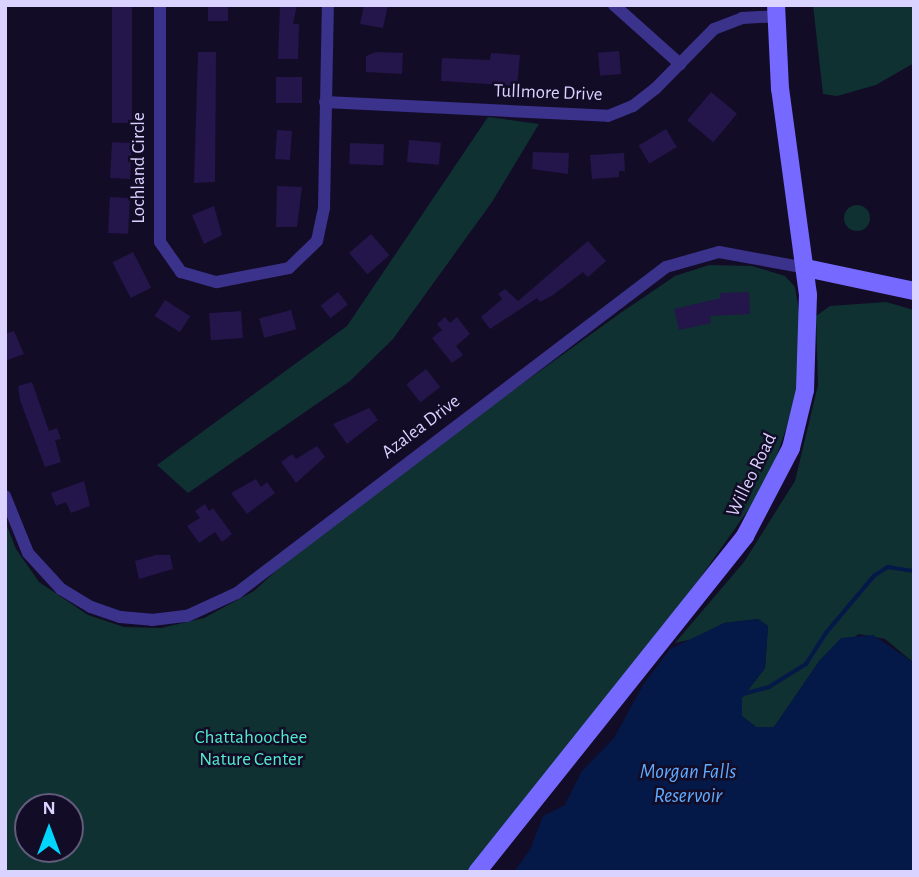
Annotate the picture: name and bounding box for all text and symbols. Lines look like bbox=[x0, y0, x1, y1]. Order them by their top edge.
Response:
street label: Tullmore Drive bbox=[493, 80, 603, 106]
street label: Lochland Circle bbox=[128, 112, 150, 224]
street label: Azalea Drive bbox=[377, 390, 465, 464]
street label: Willeo Road bbox=[722, 430, 782, 520]
park label: Chattahoochee Nature Center bbox=[195, 727, 307, 771]
water label: Morgan Falls Reservoir bbox=[640, 759, 736, 809]
north arrow bbox=[14, 793, 84, 863]
text: N bbox=[42, 799, 56, 818]

